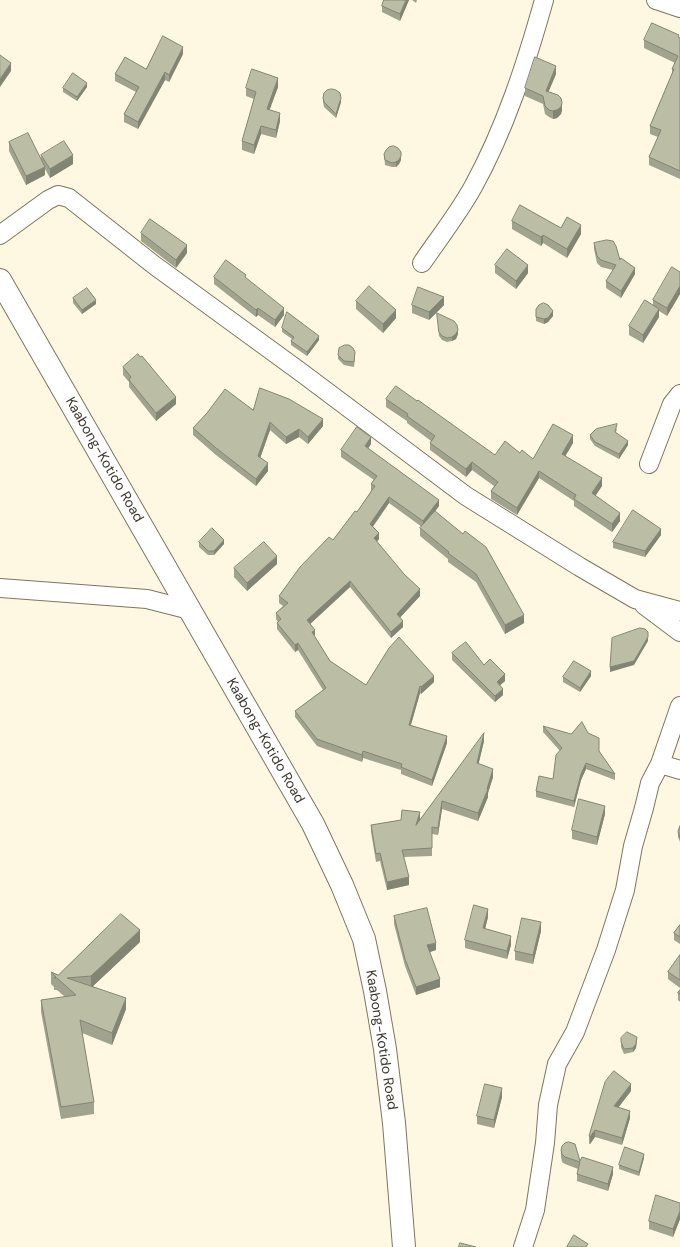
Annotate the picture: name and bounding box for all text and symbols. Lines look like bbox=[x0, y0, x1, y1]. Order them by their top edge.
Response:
street label: Kaabong-Kotido Road bbox=[61, 394, 147, 526]
street label: Kaabong-Kotido Road bbox=[222, 675, 308, 807]
street label: Kaabong-Kotido Road bbox=[362, 969, 400, 1111]

